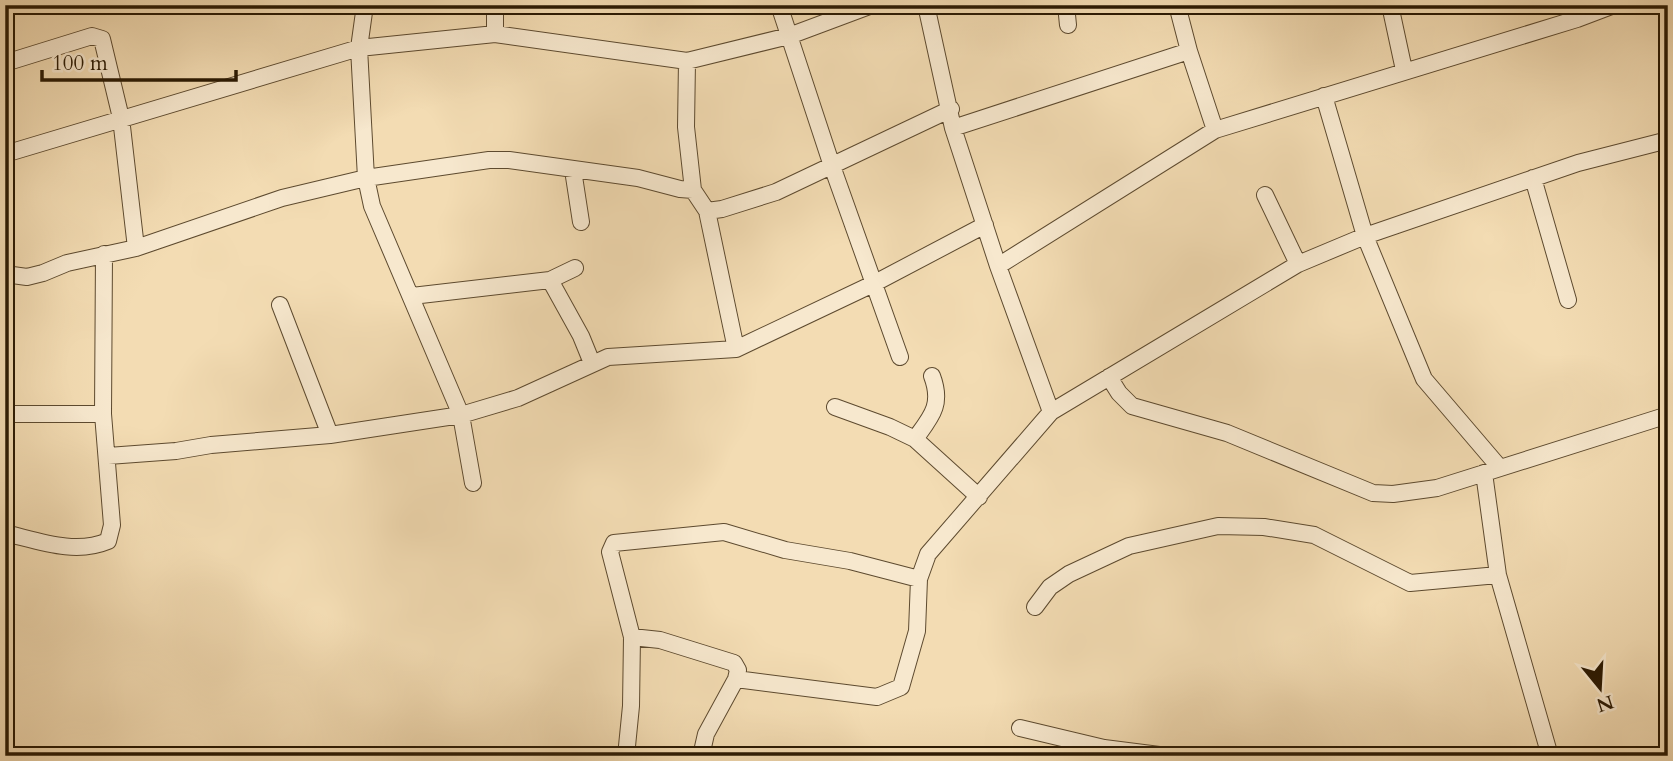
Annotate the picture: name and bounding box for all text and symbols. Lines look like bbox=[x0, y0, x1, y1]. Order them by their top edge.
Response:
scale bar bbox=[42, 38, 236, 82]
text: 100 m bbox=[52, 49, 108, 78]
north arrow bbox=[1564, 652, 1634, 722]
text: N bbox=[1593, 688, 1617, 718]

